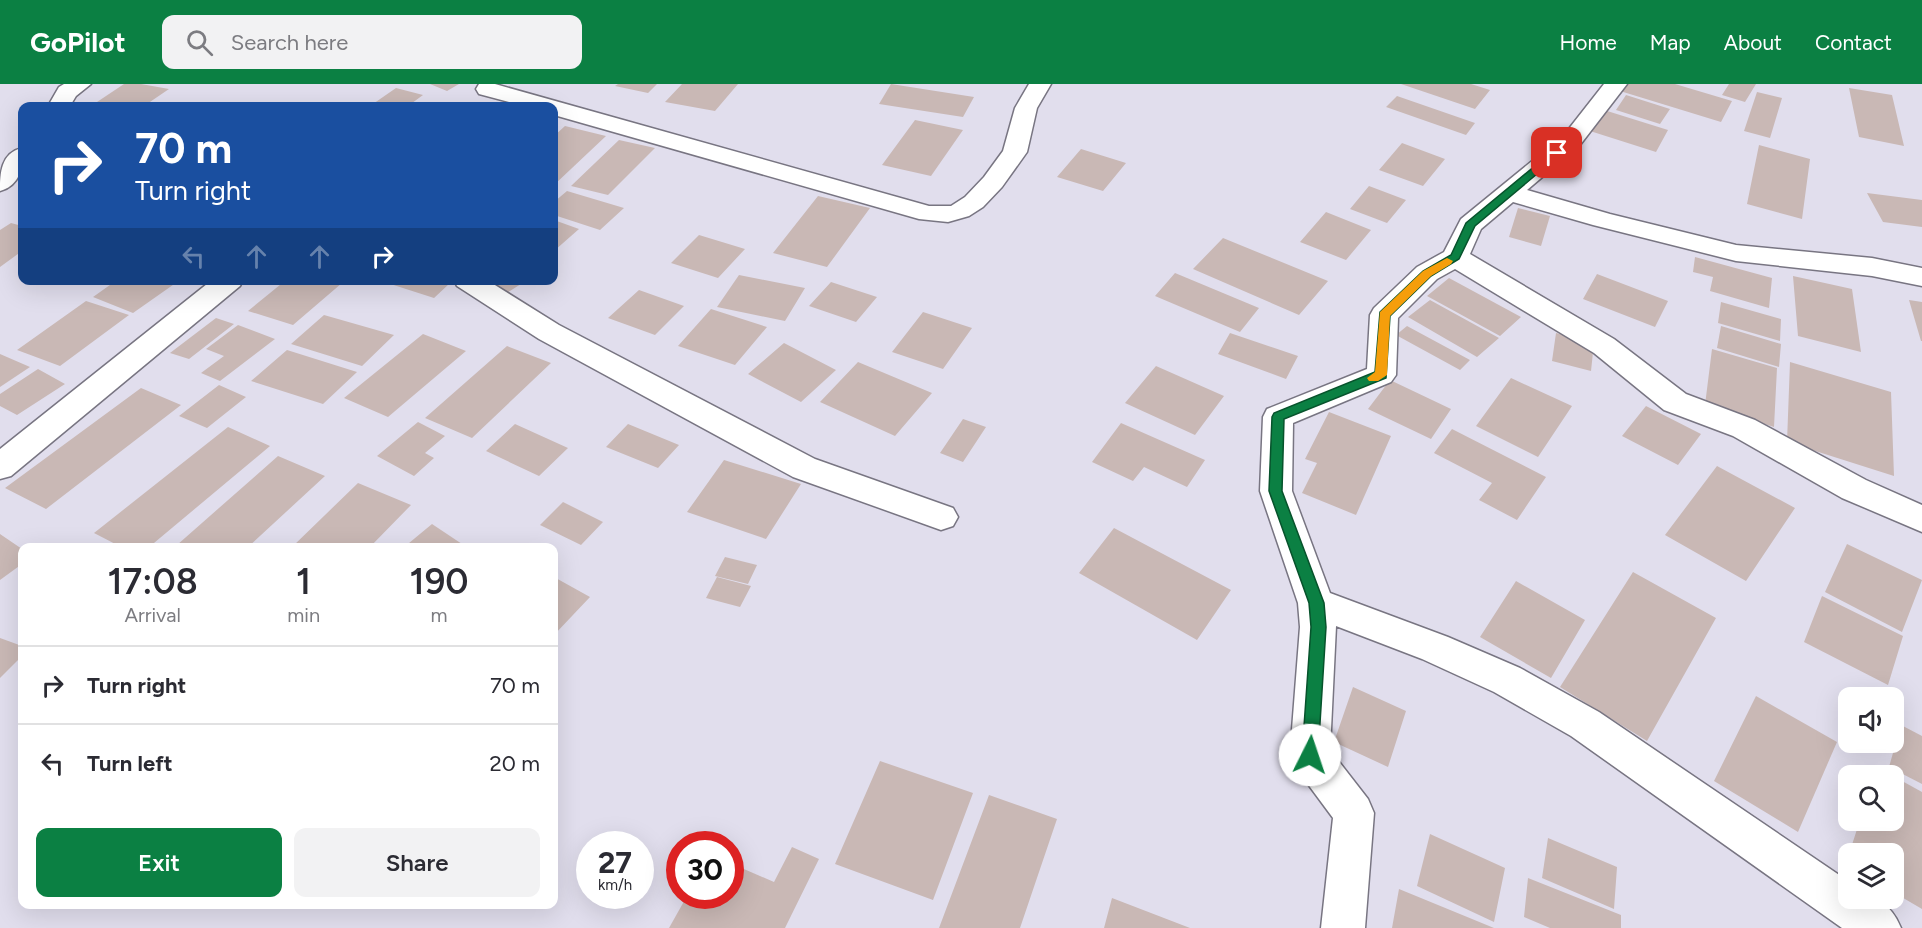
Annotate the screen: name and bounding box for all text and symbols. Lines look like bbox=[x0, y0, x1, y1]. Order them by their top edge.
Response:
search box bbox=[162, 15, 582, 69]
text: GoPilot bbox=[30, 25, 126, 59]
icon: search bbox=[183, 26, 216, 59]
text: Search here bbox=[231, 29, 348, 56]
text: Home bbox=[1560, 30, 1617, 55]
text: Map bbox=[1650, 30, 1691, 55]
text: About bbox=[1724, 30, 1782, 55]
text: Contact bbox=[1815, 30, 1892, 55]
text: 70 m bbox=[135, 123, 232, 174]
icon: right bbox=[36, 126, 114, 204]
pin bbox=[1531, 127, 1582, 178]
icon: arrive bbox=[1540, 136, 1573, 169]
text: Turn right bbox=[135, 174, 251, 207]
icon: left bbox=[177, 240, 210, 273]
icon: ahead bbox=[240, 240, 273, 273]
icon: ahead bbox=[303, 240, 336, 273]
icon: right bbox=[366, 240, 399, 273]
text: 17:08 bbox=[107, 560, 198, 603]
text: 1 bbox=[296, 560, 311, 603]
text: 190 bbox=[410, 560, 469, 603]
text: Arrival bbox=[124, 603, 181, 627]
text: min bbox=[287, 603, 320, 627]
text: m bbox=[431, 603, 448, 627]
icon: right bbox=[36, 669, 69, 702]
text: Turn right bbox=[87, 672, 186, 699]
text: 70 m bbox=[490, 672, 540, 699]
map controls bbox=[1838, 687, 1904, 909]
button: sound bbox=[1838, 687, 1904, 753]
position arrow bbox=[1278, 723, 1342, 787]
icon: left bbox=[36, 747, 69, 780]
text: Turn left bbox=[87, 750, 173, 777]
text: 20 m bbox=[489, 750, 540, 777]
button: search bbox=[1838, 765, 1904, 831]
button: Exit bbox=[36, 828, 282, 897]
button: Share bbox=[294, 828, 540, 897]
speed limit sign: 30 bbox=[666, 831, 744, 909]
button: layers bbox=[1838, 843, 1904, 909]
text: 27 bbox=[598, 844, 632, 881]
text: km/h bbox=[598, 876, 632, 894]

